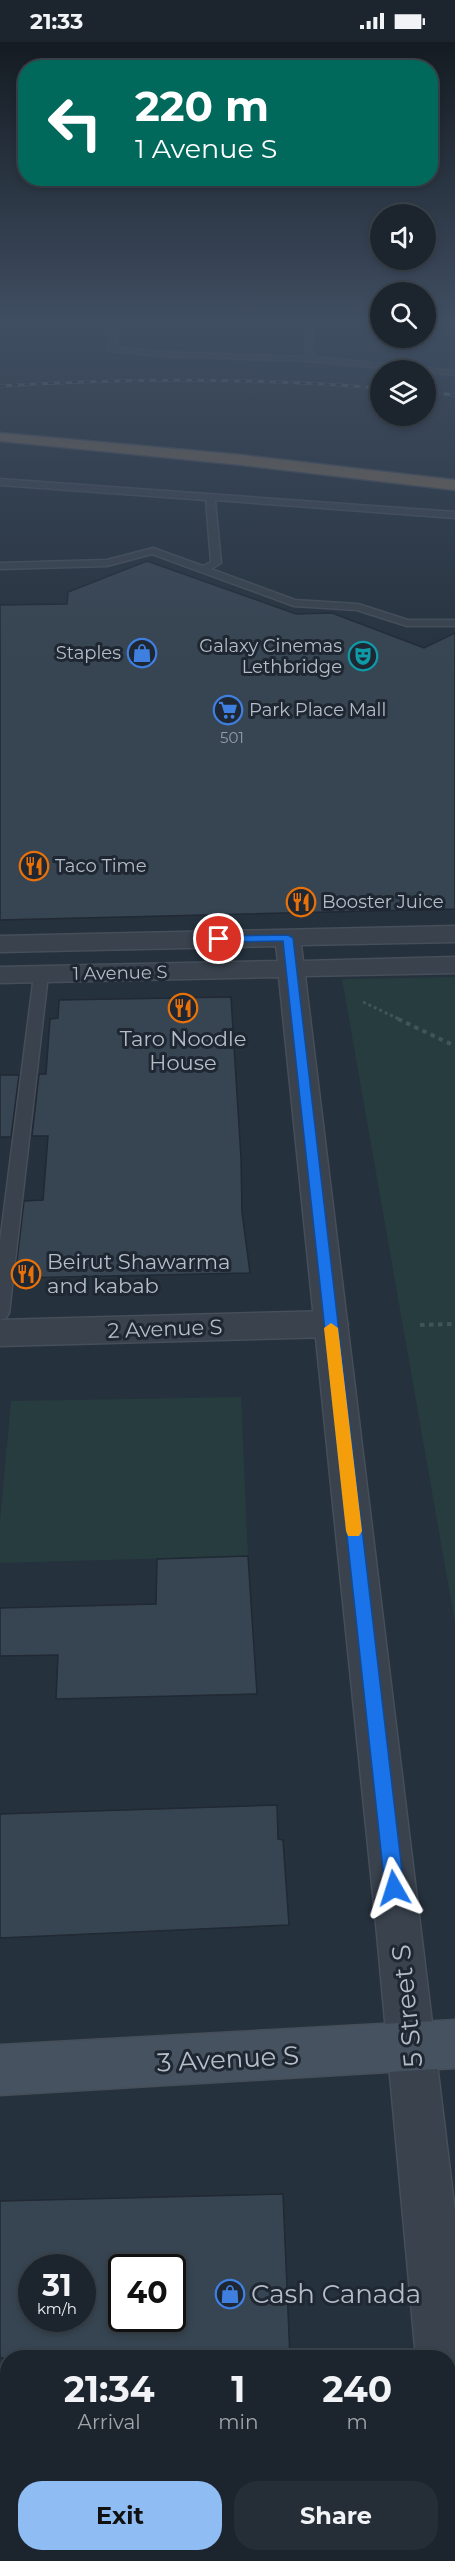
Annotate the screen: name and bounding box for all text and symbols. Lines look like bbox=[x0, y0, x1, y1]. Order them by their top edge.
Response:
text: 21:33 bbox=[30, 8, 83, 35]
text: 220 m bbox=[135, 80, 269, 132]
icon: left bbox=[36, 84, 114, 162]
text: 1 Avenue S bbox=[135, 132, 277, 165]
map controls bbox=[370, 204, 436, 426]
button: sound bbox=[370, 204, 436, 270]
button: search bbox=[370, 282, 436, 348]
button: layers bbox=[370, 360, 436, 426]
place label: Galaxy Cinemas Lethbridge bbox=[199, 635, 342, 678]
shop icon: Staples bbox=[126, 637, 158, 669]
theatre icon: Galaxy Cinemas Lethbridge bbox=[347, 640, 379, 672]
place label: Staples bbox=[56, 642, 121, 664]
supermarket icon: Park Place Mall bbox=[212, 694, 244, 726]
place label: Park Place Mall bbox=[249, 699, 386, 721]
house number: 501 bbox=[220, 728, 244, 747]
restaurant icon: Taco Time bbox=[18, 850, 50, 882]
place label: Taco Time bbox=[55, 855, 147, 877]
restaurant icon: Booster Juice bbox=[285, 886, 317, 918]
place label: Booster Juice bbox=[322, 891, 444, 913]
pin bbox=[193, 913, 244, 964]
icon: arrive bbox=[202, 922, 235, 955]
street label: 1 Avenue S bbox=[72, 961, 168, 985]
restaurant icon: Taro Noodle House bbox=[167, 992, 199, 1024]
place label: Taro Noodle House bbox=[120, 1026, 246, 1075]
place label: Beirut Shawarma and kabab bbox=[47, 1249, 230, 1298]
restaurant icon: Beirut Shawarma and kabab bbox=[10, 1258, 42, 1290]
street label: 2 Avenue S bbox=[107, 1314, 223, 1343]
position arrow bbox=[362, 1856, 426, 1920]
street label: 5 Street S bbox=[385, 1943, 429, 2069]
street label: 3 Avenue S bbox=[156, 2039, 300, 2079]
speed limit sign: 40 bbox=[108, 2254, 186, 2332]
text: 31 bbox=[42, 2267, 72, 2304]
shop icon: Cash Canada bbox=[214, 2278, 246, 2310]
place label: Cash Canada bbox=[251, 2278, 421, 2310]
text: km/h bbox=[37, 2299, 77, 2318]
text: 21:34 bbox=[64, 2367, 155, 2411]
text: 1 bbox=[231, 2367, 245, 2411]
text: 240 bbox=[322, 2367, 392, 2411]
text: Arrival bbox=[78, 2410, 141, 2434]
text: min bbox=[218, 2410, 258, 2434]
text: m bbox=[347, 2410, 368, 2434]
button: Exit bbox=[18, 2481, 222, 2550]
button: Share bbox=[234, 2481, 438, 2550]

